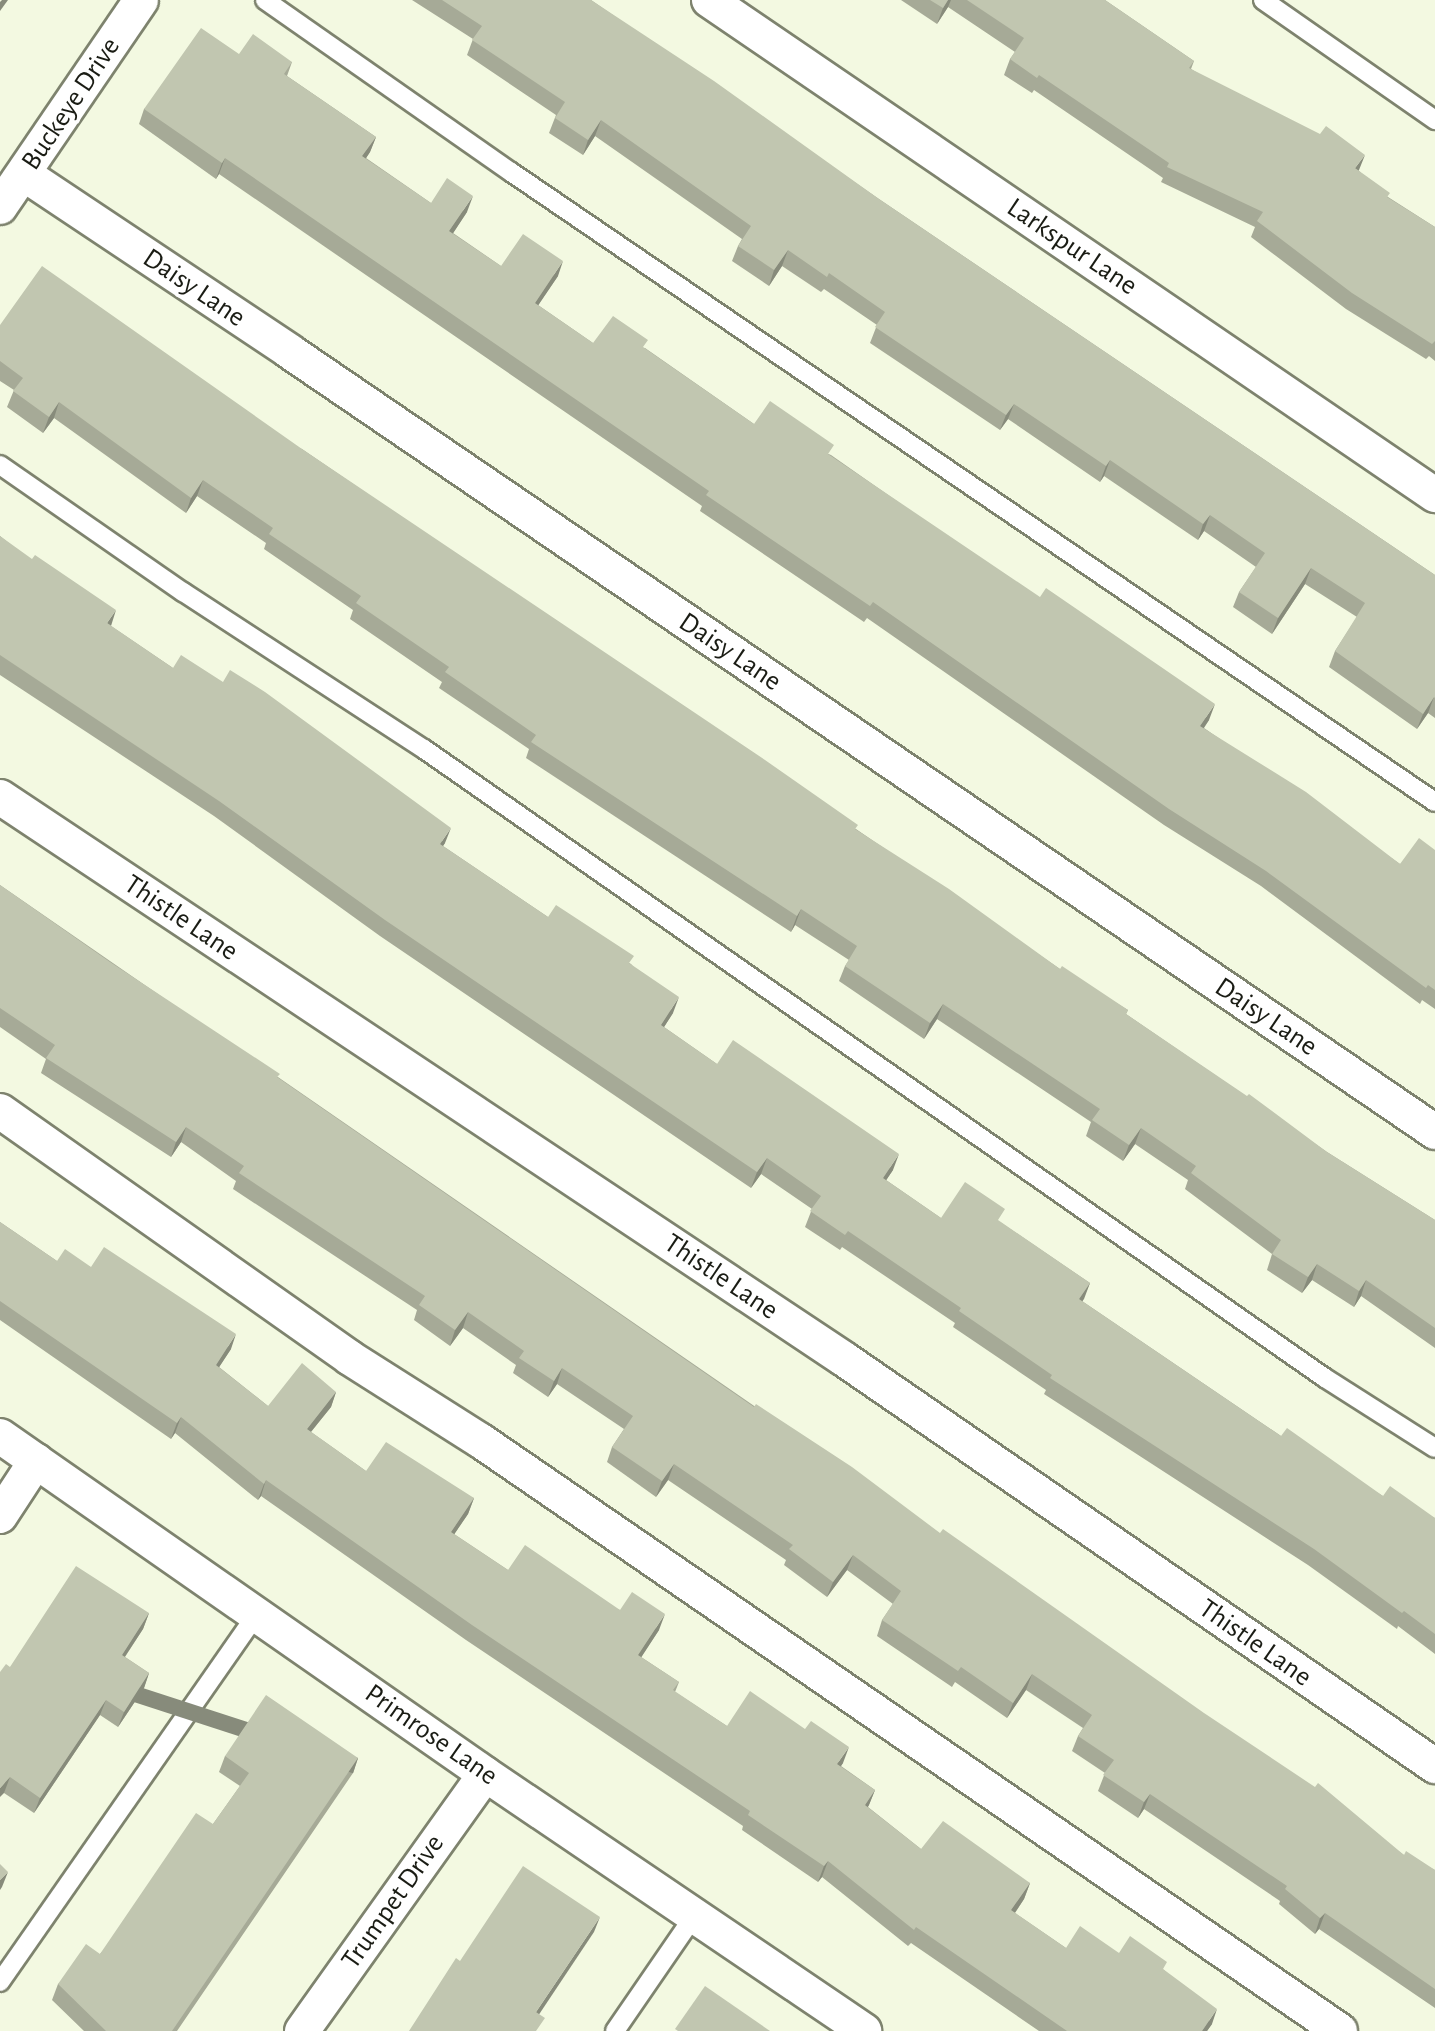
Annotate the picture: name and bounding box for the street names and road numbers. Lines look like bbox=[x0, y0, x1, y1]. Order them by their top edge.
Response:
street label: Buckeye Drive bbox=[14, 31, 128, 177]
street label: Larkspur Lane bbox=[1000, 191, 1144, 303]
street label: Daisy Lane bbox=[136, 242, 252, 334]
street label: Daisy Lane bbox=[672, 606, 788, 698]
street label: Thistle Lane bbox=[118, 868, 244, 968]
street label: Daisy Lane bbox=[1208, 971, 1324, 1063]
street label: Thistle Lane bbox=[658, 1227, 784, 1327]
street label: Thistle Lane bbox=[1192, 1592, 1318, 1694]
street label: Primrose Lane bbox=[358, 1677, 504, 1793]
street label: Trumpet Drive bbox=[334, 1828, 452, 1976]

